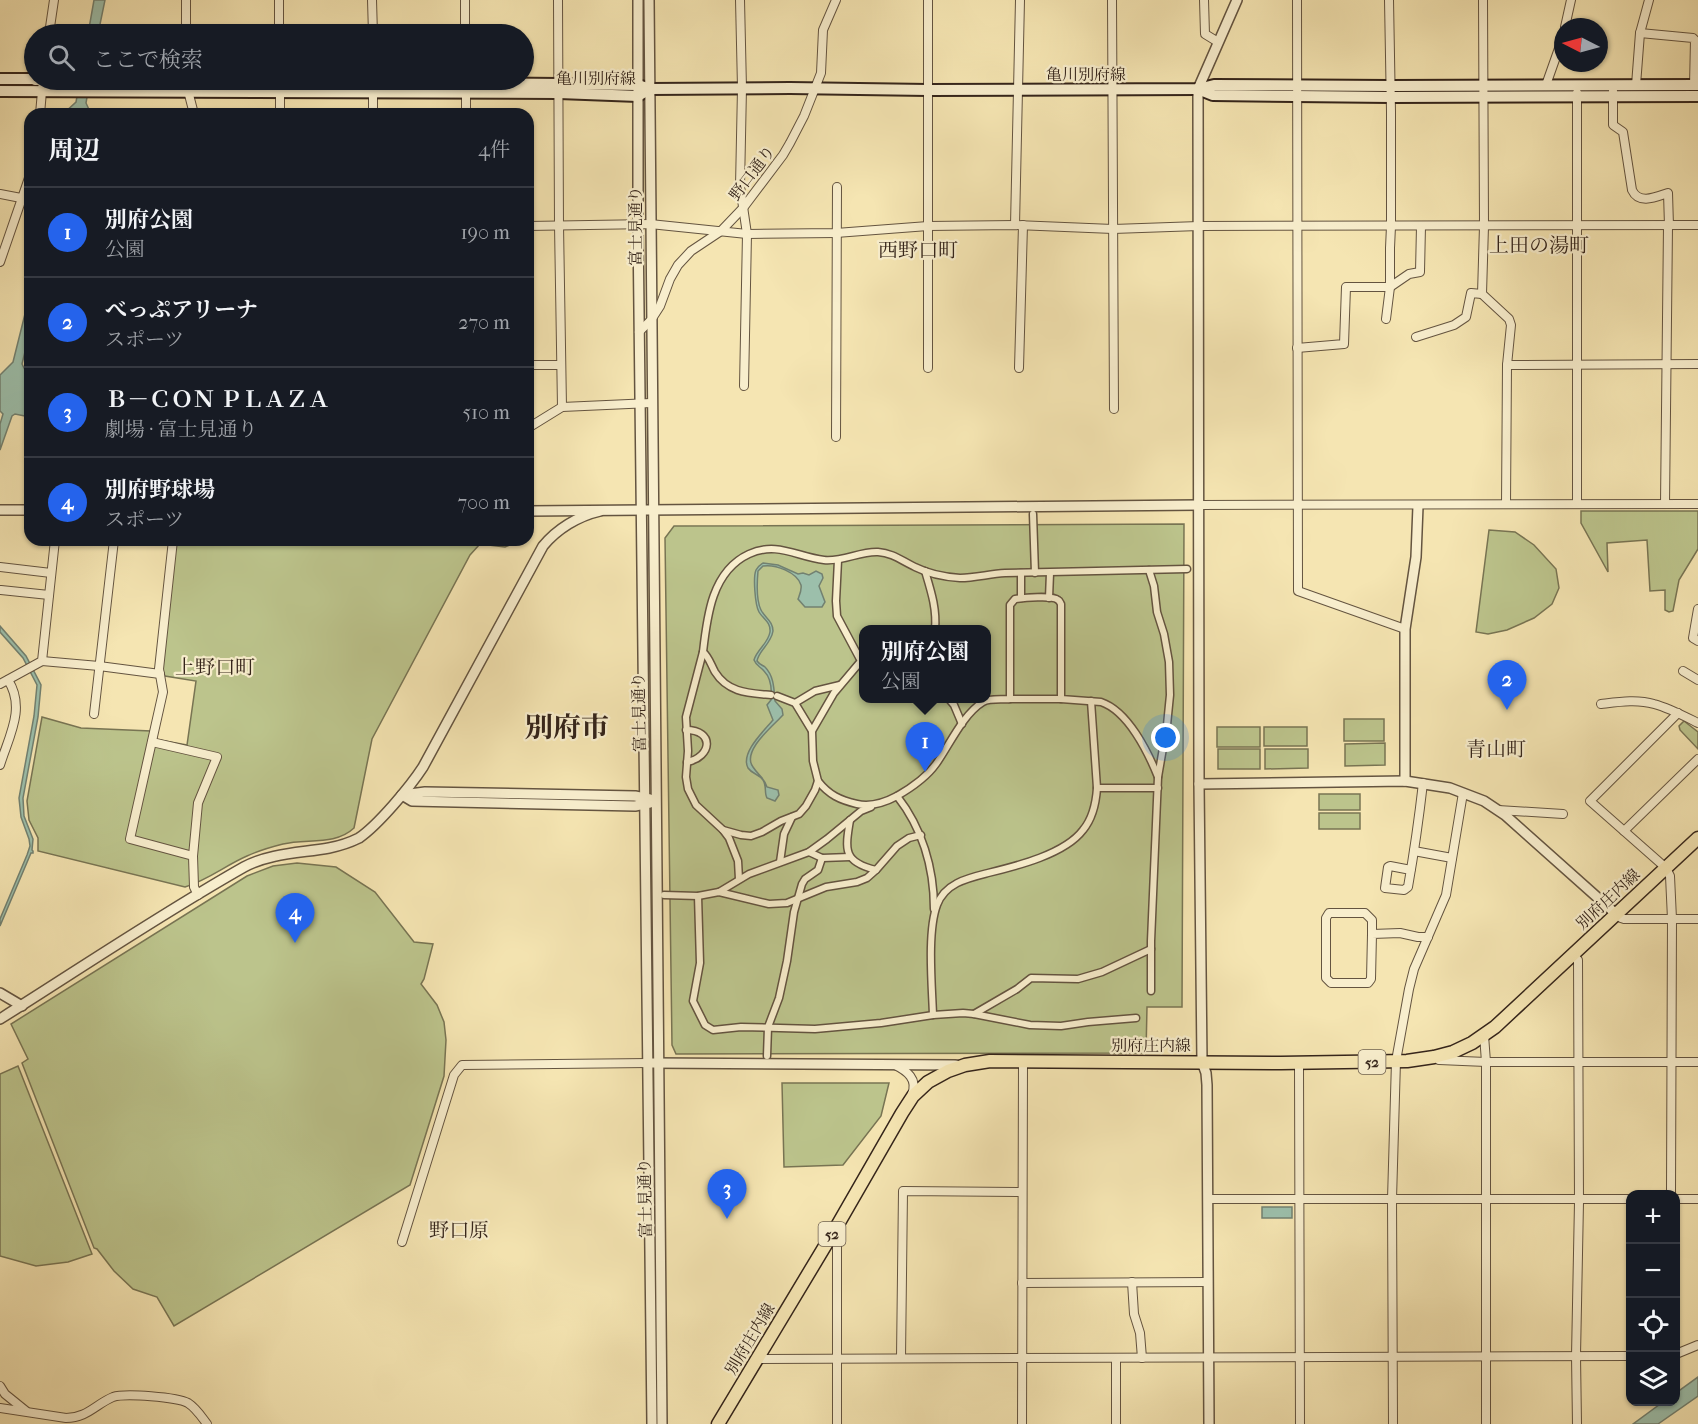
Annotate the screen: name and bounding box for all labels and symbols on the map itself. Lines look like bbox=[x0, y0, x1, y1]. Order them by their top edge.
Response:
north arrow bbox=[1554, 18, 1608, 72]
street label: 亀川別府線 bbox=[1046, 65, 1126, 84]
street label: 亀川別府線 bbox=[556, 69, 636, 88]
street label: 野口通り bbox=[725, 142, 779, 204]
street label: 富士見通り bbox=[626, 186, 645, 266]
district label: 上田の湯町 bbox=[1489, 234, 1589, 257]
district label: 西野口町 bbox=[878, 239, 958, 262]
district label: 上野口町 bbox=[175, 656, 255, 679]
pin: 2 bbox=[1488, 660, 1526, 710]
street label: 富士見通り bbox=[629, 672, 649, 752]
district label: 別府市 bbox=[525, 711, 609, 744]
pin: 1 bbox=[906, 722, 944, 772]
your location bbox=[1151, 723, 1180, 752]
district label: 青山町 bbox=[1466, 738, 1526, 761]
street label: 別府庄内線 bbox=[1572, 865, 1644, 933]
pin: 4 bbox=[276, 894, 314, 943]
street label: 別府庄内線 bbox=[1111, 1036, 1191, 1055]
road number: 52 bbox=[1358, 1050, 1386, 1074]
street label: 富士見通り bbox=[635, 1158, 655, 1238]
pin: 3 bbox=[708, 1170, 746, 1219]
district label: 野口原 bbox=[429, 1219, 489, 1242]
road number: 52 bbox=[818, 1222, 846, 1246]
street label: 別府庄内線 bbox=[721, 1300, 779, 1378]

